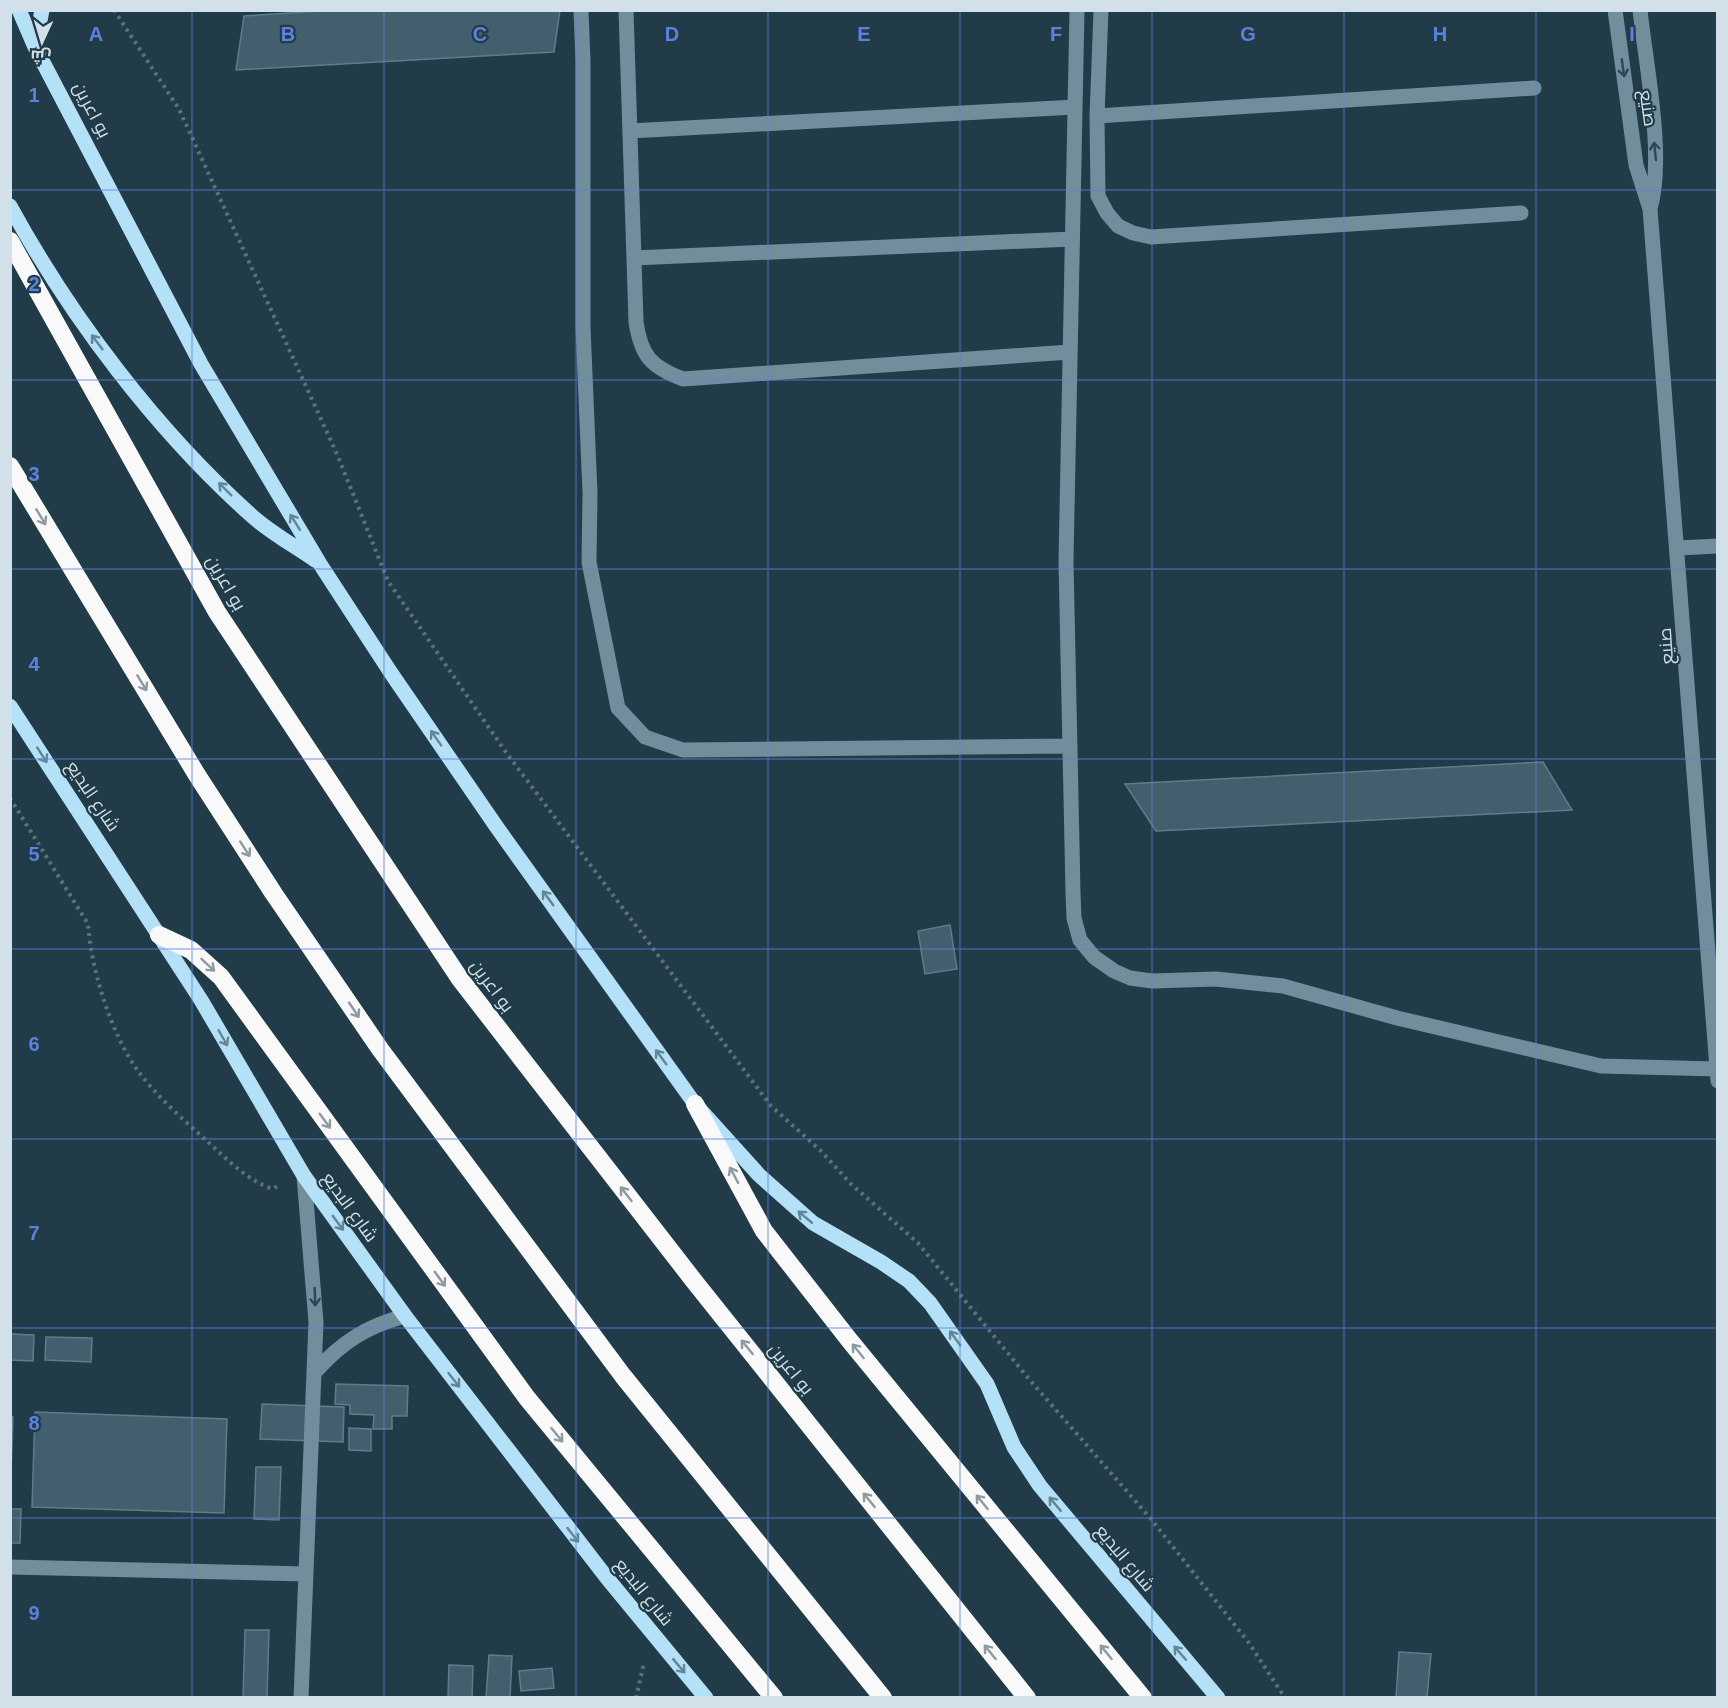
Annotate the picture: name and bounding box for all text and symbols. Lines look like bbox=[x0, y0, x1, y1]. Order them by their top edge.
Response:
north arrow bbox=[12, 12, 72, 72]
text: A bbox=[89, 23, 103, 45]
text: B bbox=[281, 23, 295, 45]
text: C bbox=[473, 23, 487, 45]
text: D bbox=[665, 23, 679, 45]
text: E bbox=[857, 23, 871, 45]
text: F bbox=[1050, 23, 1062, 45]
text: G bbox=[1240, 23, 1256, 45]
text: H bbox=[1433, 23, 1447, 45]
text: I bbox=[1629, 23, 1635, 45]
text: ش bbox=[30, 46, 52, 66]
one-way arrow bbox=[1618, 58, 1629, 78]
street label: بو اعرين bbox=[68, 79, 115, 142]
text: 1 bbox=[28, 84, 40, 106]
street label: صنيع bbox=[1634, 88, 1660, 128]
one-way arrow bbox=[1649, 142, 1660, 161]
text: 2 bbox=[28, 273, 40, 295]
one-way arrow bbox=[90, 335, 103, 351]
text: 3 bbox=[28, 463, 40, 485]
one-way arrow bbox=[218, 482, 233, 496]
one-way arrow bbox=[35, 508, 47, 525]
one-way arrow bbox=[288, 514, 300, 531]
street label: بو اعرين bbox=[201, 552, 250, 614]
street label: صنيع bbox=[1655, 627, 1679, 665]
text: 4 bbox=[28, 653, 40, 675]
one-way arrow bbox=[136, 674, 148, 691]
one-way arrow bbox=[430, 731, 442, 747]
one-way arrow bbox=[36, 746, 48, 763]
street label: شارع البديع bbox=[60, 757, 124, 836]
one-way arrow bbox=[239, 840, 251, 857]
text: 5 bbox=[28, 843, 40, 865]
one-way arrow bbox=[542, 890, 554, 907]
street label: بو اعرين bbox=[465, 956, 518, 1017]
one-way arrow bbox=[201, 958, 216, 973]
one-way arrow bbox=[348, 1002, 360, 1018]
one-way arrow bbox=[218, 1029, 230, 1046]
text: 6 bbox=[28, 1033, 40, 1055]
one-way arrow bbox=[655, 1049, 667, 1065]
one-way arrow bbox=[319, 1113, 332, 1129]
one-way arrow bbox=[728, 1167, 739, 1185]
street label: شارع البديع bbox=[317, 1168, 382, 1247]
one-way arrow bbox=[619, 1187, 632, 1203]
one-way arrow bbox=[797, 1211, 813, 1224]
one-way arrow bbox=[332, 1215, 344, 1231]
text: 7 bbox=[28, 1222, 40, 1244]
one-way arrow bbox=[434, 1270, 446, 1286]
one-way arrow bbox=[310, 1286, 321, 1306]
one-way arrow bbox=[949, 1330, 961, 1346]
one-way arrow bbox=[740, 1339, 753, 1355]
street label: بو اعرين bbox=[764, 1339, 818, 1399]
one-way arrow bbox=[852, 1343, 865, 1359]
one-way arrow bbox=[448, 1372, 461, 1388]
text: 8 bbox=[28, 1412, 40, 1434]
one-way arrow bbox=[550, 1427, 564, 1442]
one-way arrow bbox=[862, 1492, 875, 1508]
one-way arrow bbox=[976, 1494, 989, 1510]
one-way arrow bbox=[1048, 1496, 1061, 1512]
street label: شارع البديع bbox=[1090, 1521, 1159, 1597]
one-way arrow bbox=[567, 1526, 580, 1542]
street label: شارع البديع bbox=[609, 1554, 677, 1631]
text: 9 bbox=[28, 1602, 40, 1624]
one-way arrow bbox=[984, 1644, 997, 1660]
one-way arrow bbox=[1099, 1645, 1113, 1660]
one-way arrow bbox=[1173, 1646, 1187, 1661]
one-way arrow bbox=[673, 1658, 686, 1674]

